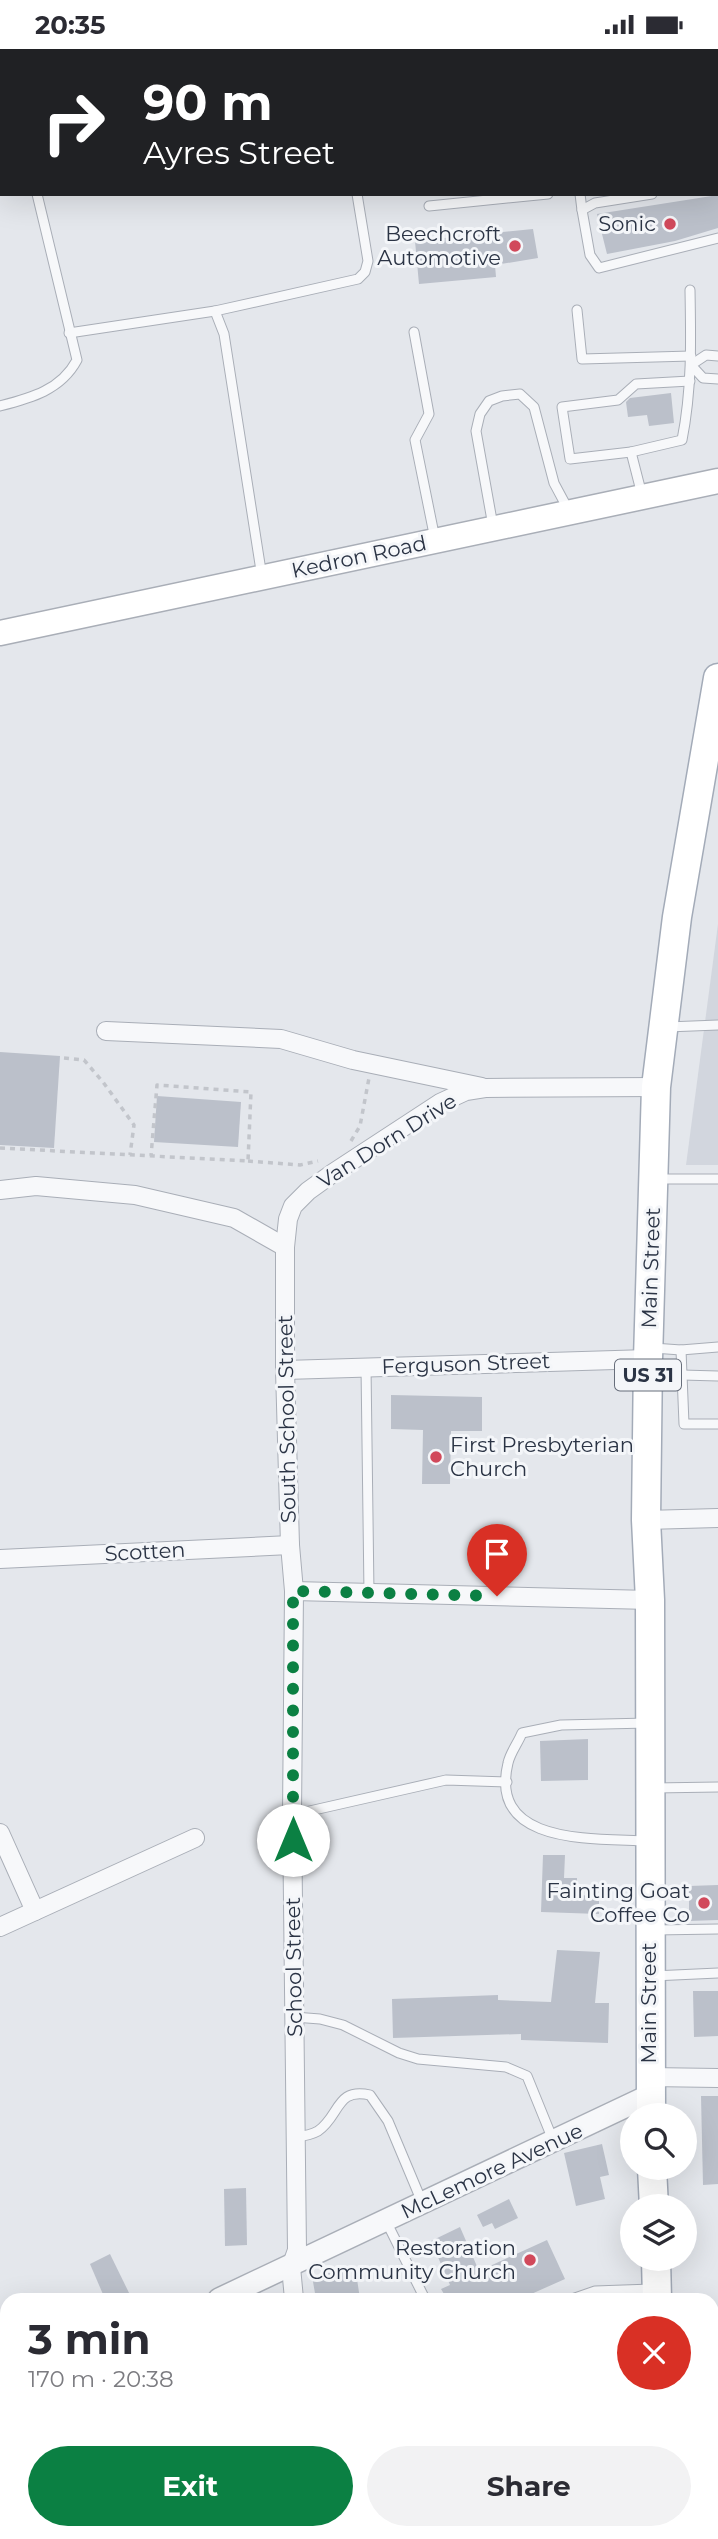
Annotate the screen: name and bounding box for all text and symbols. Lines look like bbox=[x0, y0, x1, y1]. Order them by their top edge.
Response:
text: 20:35 bbox=[35, 9, 105, 41]
text: 90 m bbox=[143, 73, 273, 132]
icon: right bbox=[28, 77, 119, 168]
text: Ayres Street bbox=[143, 133, 335, 172]
place label: Sonic bbox=[598, 211, 656, 236]
marker: Sonic bbox=[662, 216, 678, 232]
place label: Beechcroft Automotive bbox=[377, 221, 501, 270]
marker: Beechcroft Automotive bbox=[507, 238, 523, 254]
street label: Kedron Road bbox=[289, 530, 429, 583]
street label: Van Dorn Drive bbox=[313, 1088, 461, 1193]
street label: Main Street bbox=[636, 1207, 665, 1329]
street label: South School Street bbox=[272, 1315, 301, 1523]
street label: Ferguson Street bbox=[381, 1348, 551, 1379]
road number: US 31 bbox=[615, 1359, 681, 1391]
place label: First Presbyterian Church bbox=[450, 1432, 634, 1481]
marker: First Presbyterian Church bbox=[428, 1449, 444, 1465]
pin bbox=[467, 1524, 527, 1596]
icon: arrive bbox=[478, 1535, 516, 1573]
street label: Scotten bbox=[104, 1537, 186, 1566]
position arrow bbox=[256, 1803, 330, 1877]
place label: Fainting Goat Coffee Co bbox=[546, 1878, 690, 1927]
marker: Fainting Goat Coffee Co bbox=[696, 1895, 712, 1911]
street label: School Street bbox=[280, 1897, 307, 2037]
street label: Main Street bbox=[636, 1942, 661, 2064]
map controls bbox=[620, 2103, 697, 2271]
button: search bbox=[620, 2103, 697, 2180]
street label: McLemore Avenue bbox=[397, 2117, 587, 2224]
button: layers bbox=[620, 2194, 697, 2271]
place label: Restoration Community Church bbox=[308, 2235, 516, 2284]
marker: Restoration Community Church bbox=[522, 2252, 538, 2268]
text: 3 min bbox=[28, 2313, 150, 2365]
button: close bbox=[617, 2316, 691, 2390]
text: 170 m · 20:38 bbox=[28, 2365, 174, 2393]
button: Exit bbox=[28, 2446, 353, 2526]
button: Share bbox=[367, 2446, 691, 2526]

